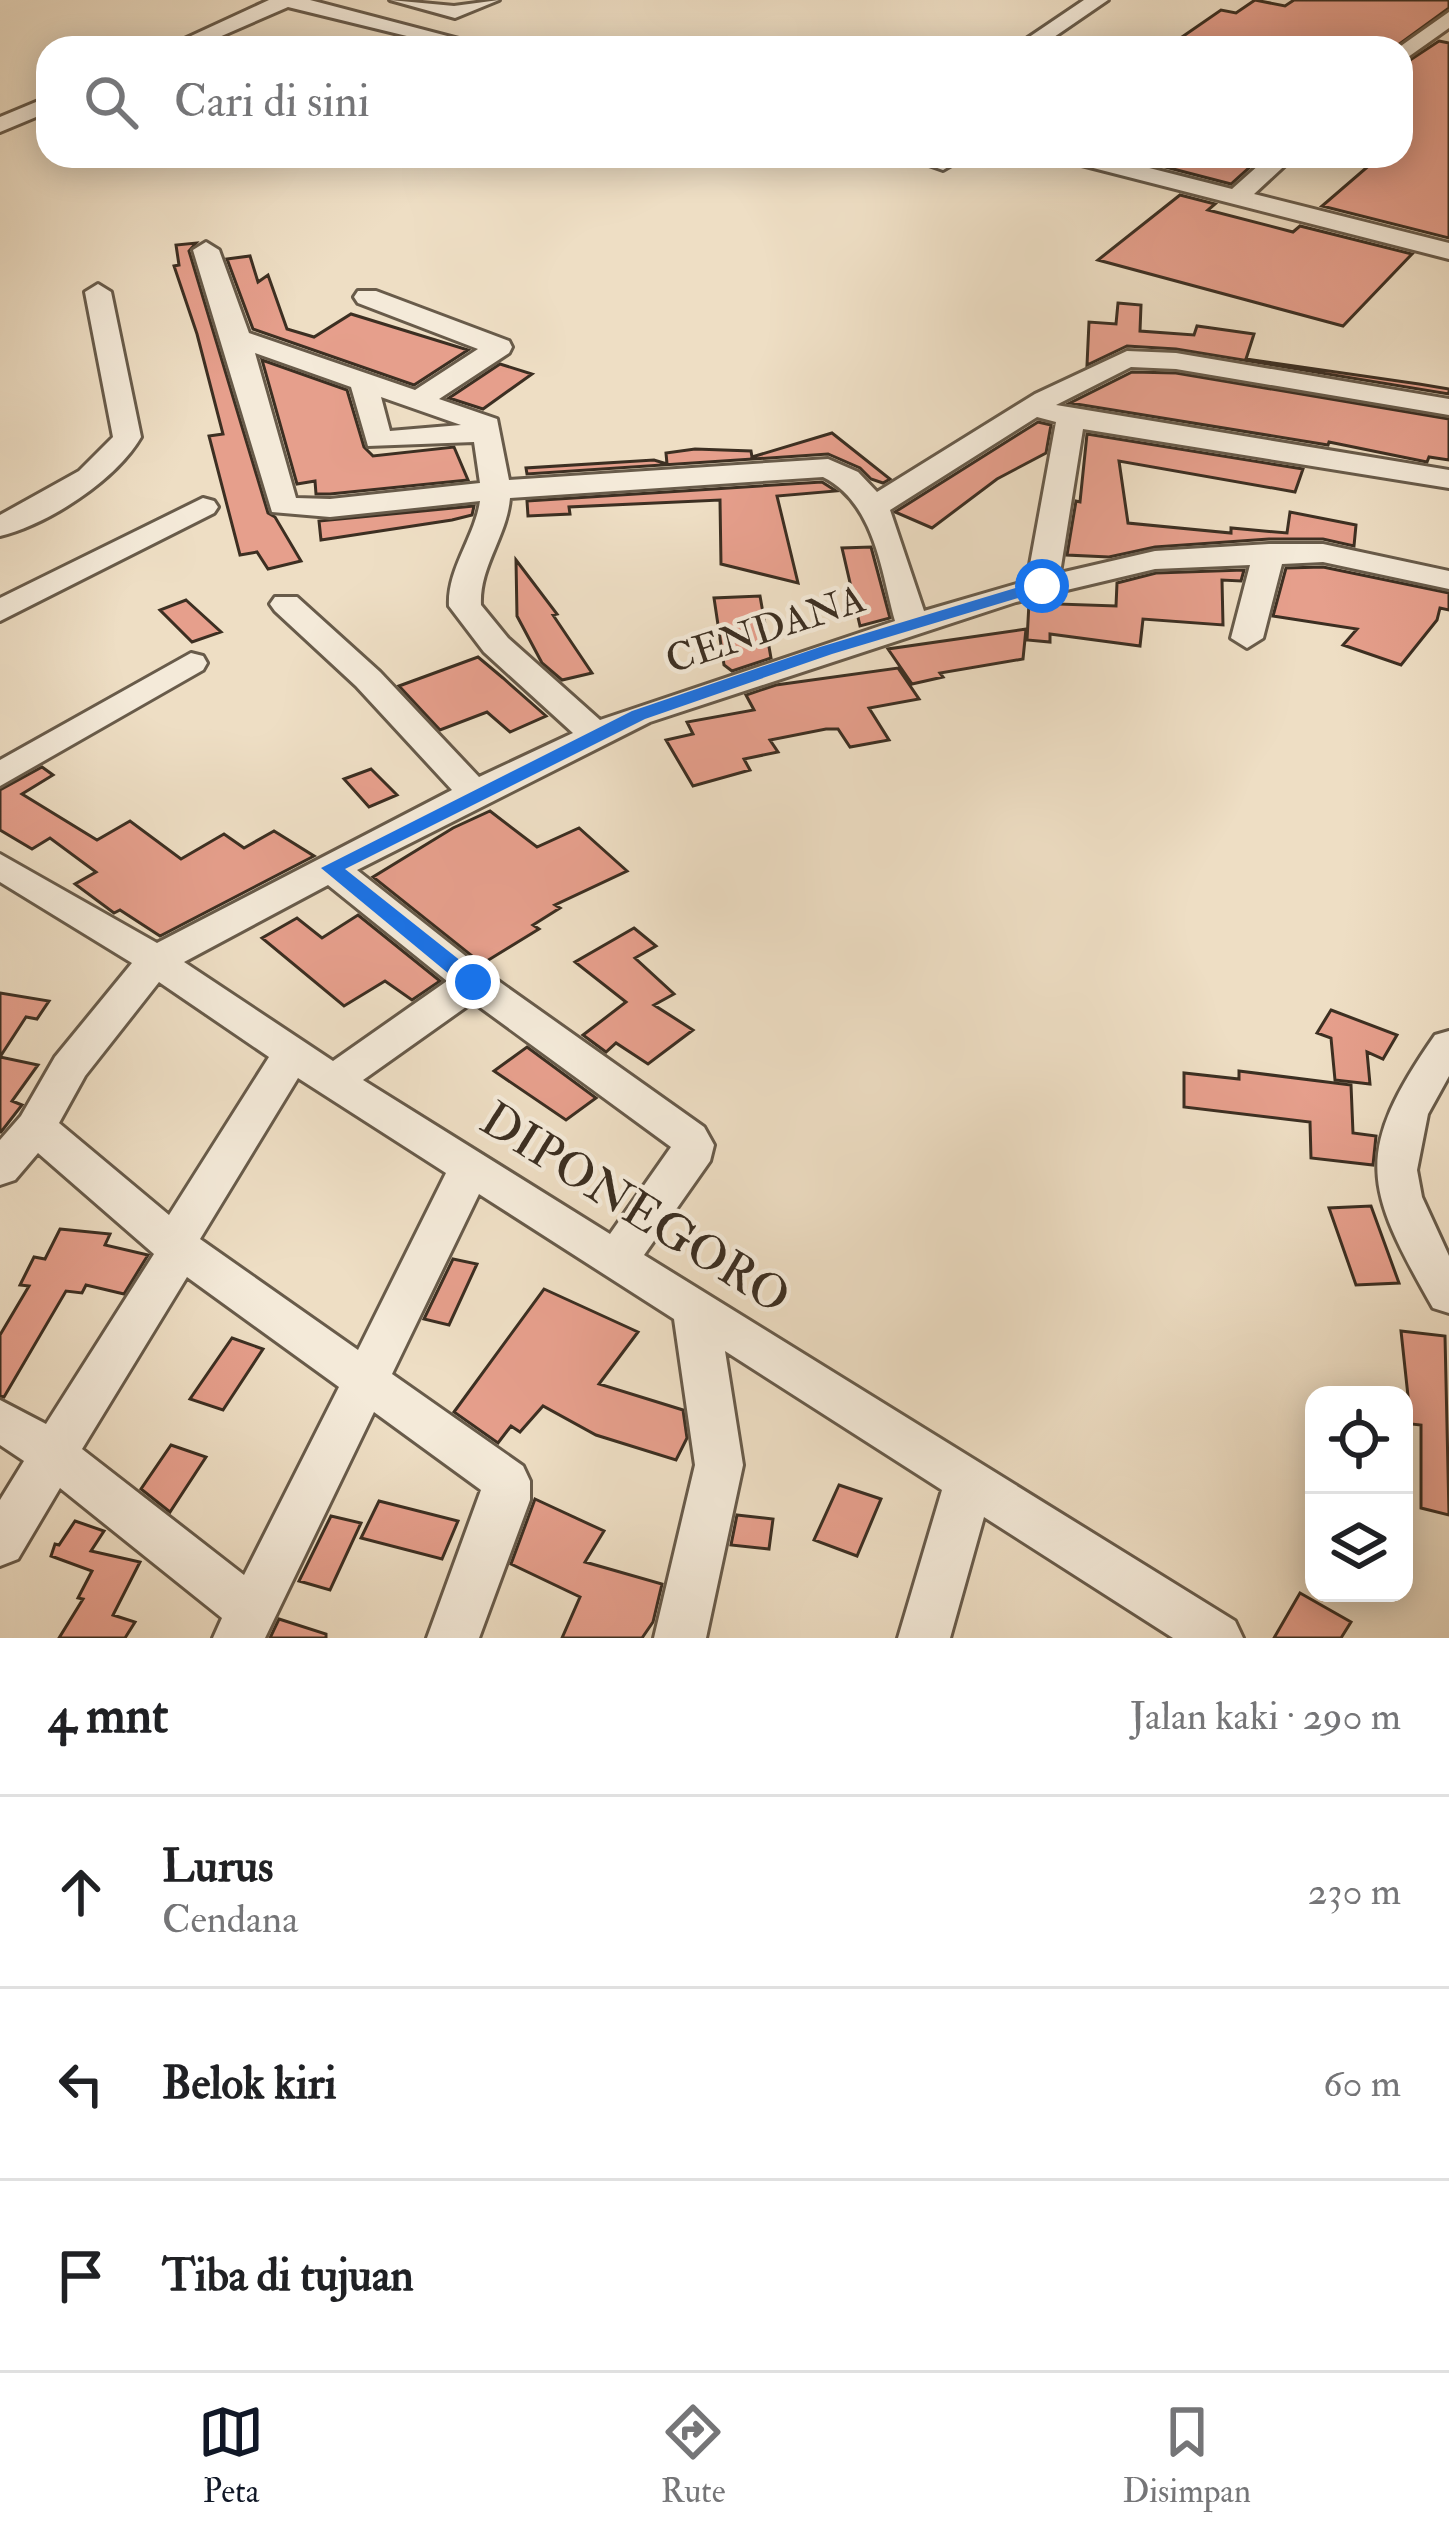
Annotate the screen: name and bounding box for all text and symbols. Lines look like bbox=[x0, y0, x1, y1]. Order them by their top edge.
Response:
search box bbox=[36, 36, 1413, 168]
icon: search bbox=[78, 69, 144, 135]
text: Cari di sini bbox=[174, 74, 370, 130]
route start bbox=[1015, 559, 1069, 613]
street label: CENDANA bbox=[660, 574, 871, 685]
route end bbox=[446, 955, 500, 1009]
street label: DIPONEGORO bbox=[469, 1090, 801, 1328]
map controls bbox=[1305, 1386, 1413, 1602]
button: locate bbox=[1305, 1386, 1413, 1494]
button: layers bbox=[1305, 1494, 1413, 1602]
text: 4 mnt bbox=[48, 1684, 168, 1748]
text: Jalan kaki · 290 m bbox=[1130, 1692, 1401, 1741]
text: Lurus bbox=[162, 1839, 273, 1895]
icon: ahead bbox=[48, 1859, 114, 1925]
text: 230 m bbox=[1308, 1867, 1401, 1916]
text: Cendana bbox=[162, 1895, 298, 1944]
icon: left bbox=[48, 2051, 114, 2117]
text: Belok kiri bbox=[162, 2056, 336, 2112]
text: 60 m bbox=[1323, 2059, 1401, 2108]
icon: arrive bbox=[48, 2243, 114, 2309]
text: Tiba di tujuan bbox=[162, 2248, 414, 2304]
tab: Peta bbox=[198, 2399, 264, 2512]
tab: Rute bbox=[660, 2399, 726, 2512]
tab: Disimpan bbox=[1122, 2399, 1251, 2512]

